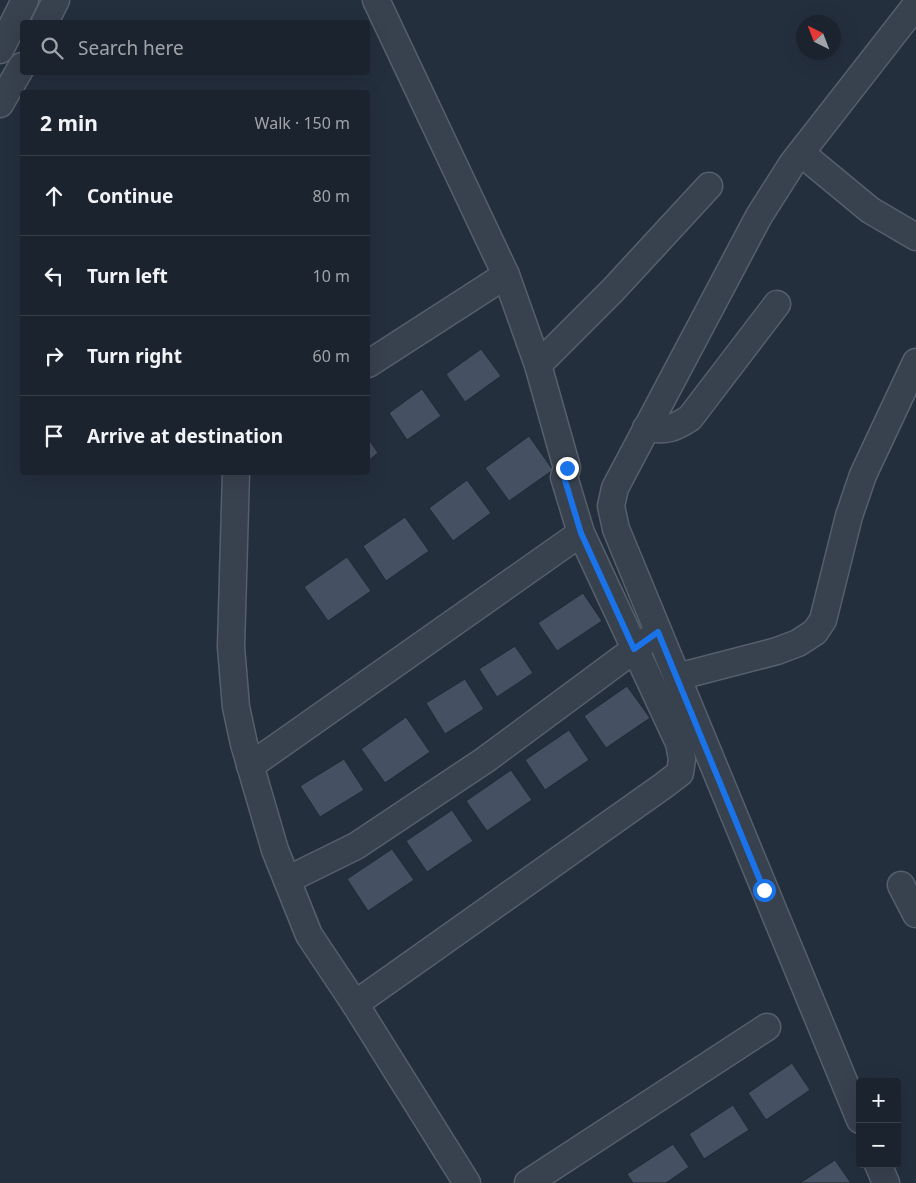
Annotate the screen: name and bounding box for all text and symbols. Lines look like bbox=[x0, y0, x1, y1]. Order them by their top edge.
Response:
north arrow bbox=[796, 15, 841, 60]
search box bbox=[20, 20, 370, 75]
icon: search bbox=[38, 34, 66, 62]
text: Search here bbox=[78, 35, 184, 61]
text: 2 min bbox=[40, 109, 98, 137]
text: Walk · 150 m bbox=[255, 112, 350, 134]
icon: ahead bbox=[40, 182, 68, 210]
text: Continue bbox=[87, 183, 173, 209]
text: 80 m bbox=[313, 185, 350, 207]
icon: left bbox=[40, 262, 68, 290]
text: Turn left bbox=[87, 263, 168, 289]
text: 10 m bbox=[313, 265, 350, 287]
icon: right bbox=[40, 342, 68, 370]
text: Turn right bbox=[87, 343, 182, 369]
text: 60 m bbox=[313, 345, 350, 367]
icon: arrive bbox=[40, 422, 68, 450]
text: Arrive at destination bbox=[87, 423, 283, 449]
route end bbox=[556, 457, 579, 480]
route start bbox=[753, 879, 776, 902]
map controls bbox=[856, 1078, 901, 1168]
button: + bbox=[856, 1078, 901, 1123]
button: − bbox=[856, 1123, 901, 1168]

